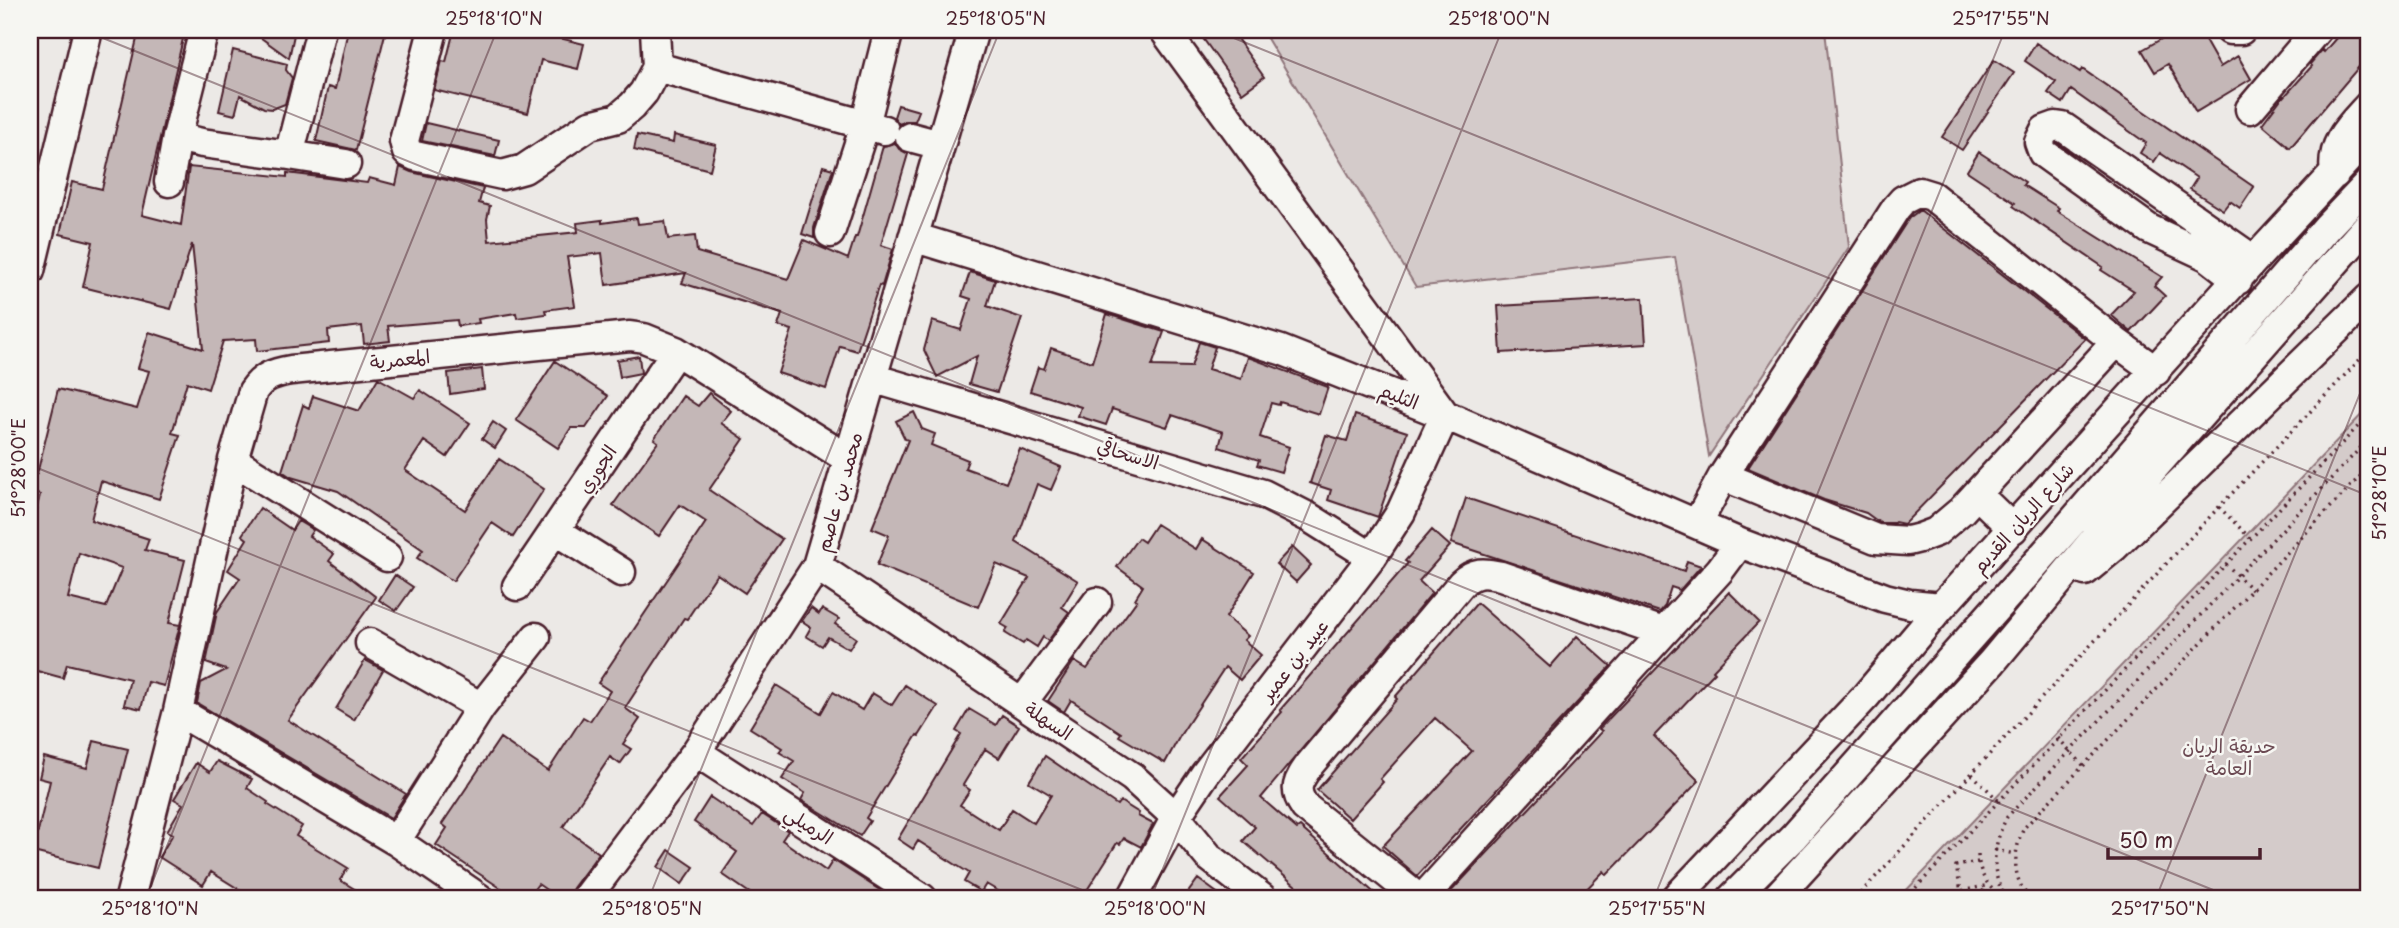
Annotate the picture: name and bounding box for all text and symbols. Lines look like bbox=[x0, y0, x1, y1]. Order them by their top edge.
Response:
text: 25°18'10"N bbox=[445, 4, 543, 31]
text: 25°18'05"N bbox=[946, 4, 1046, 31]
text: 25°18'00"N bbox=[1448, 4, 1550, 31]
text: 25°17'55"N bbox=[1952, 4, 2050, 31]
street label: المعمرية bbox=[368, 341, 432, 375]
street label: الثليم bbox=[1375, 375, 1423, 417]
text: 51°28'00"E bbox=[4, 418, 31, 518]
street label: محمد بن عاصم bbox=[808, 428, 870, 556]
street label: الاسحاقي bbox=[1094, 430, 1163, 477]
street label: الجوري bbox=[570, 439, 624, 499]
text: 51°28'10"E bbox=[2365, 445, 2392, 541]
street label: شارع الريان القديم bbox=[1965, 455, 2081, 581]
street label: عبيد بن عمير bbox=[1251, 612, 1334, 708]
street label: السهلة bbox=[1020, 694, 1079, 746]
park label: حديقة الريان العامة bbox=[2182, 731, 2276, 781]
street label: الرميلي bbox=[778, 798, 839, 854]
scale bar bbox=[2108, 816, 2261, 860]
text: 50 m bbox=[2119, 823, 2173, 855]
text: 25°18'10"N bbox=[101, 894, 199, 921]
text: 25°18'05"N bbox=[602, 894, 702, 921]
text: 25°18'00"N bbox=[1104, 894, 1206, 921]
text: 25°17'55"N bbox=[1608, 894, 1706, 921]
text: 25°17'50"N bbox=[2110, 894, 2210, 921]

